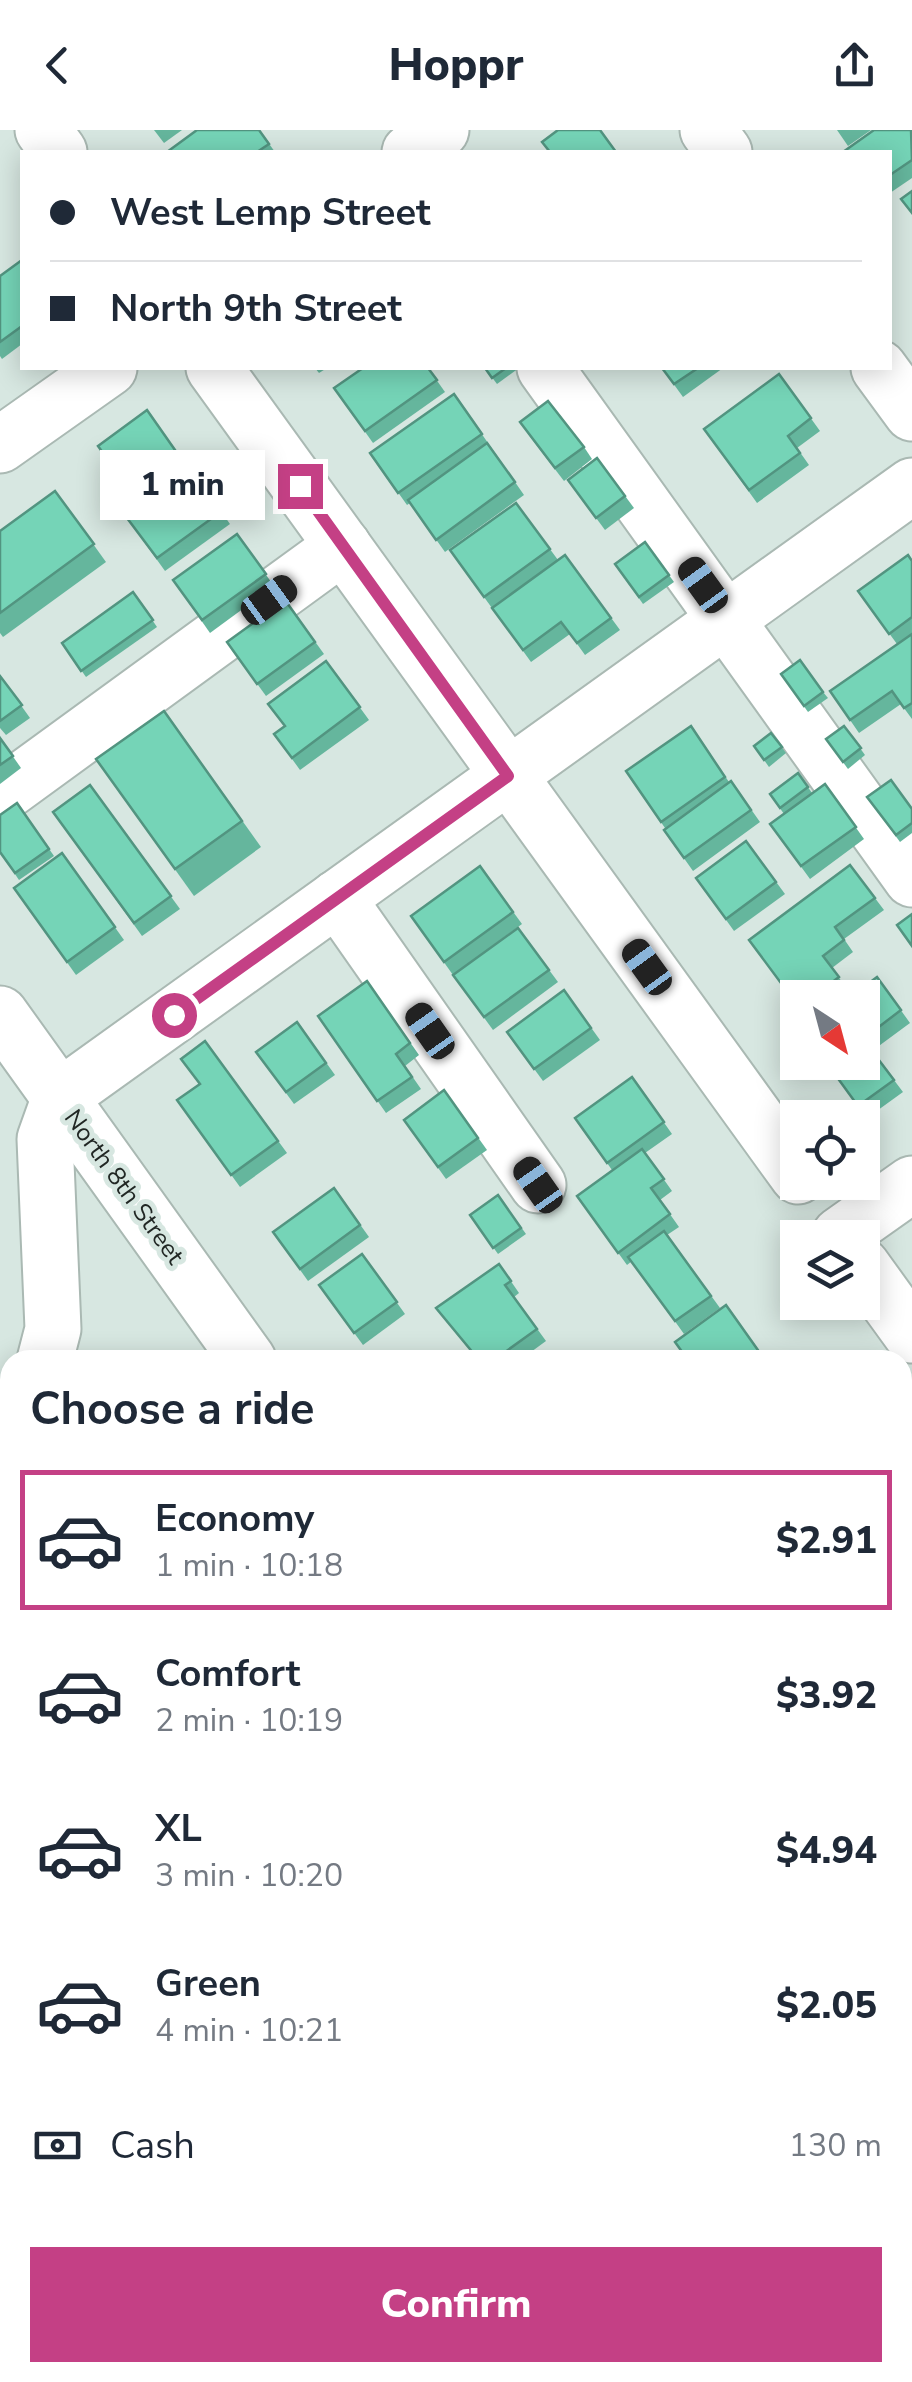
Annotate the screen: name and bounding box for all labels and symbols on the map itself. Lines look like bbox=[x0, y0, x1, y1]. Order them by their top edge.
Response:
callout: 1 min bbox=[100, 451, 265, 521]
route end bbox=[278, 464, 323, 509]
car bbox=[673, 552, 733, 618]
car bbox=[236, 570, 302, 630]
car bbox=[617, 934, 677, 1000]
north arrow bbox=[780, 980, 880, 1080]
route start bbox=[152, 993, 197, 1038]
car bbox=[401, 998, 459, 1064]
street label: North 8th Street bbox=[56, 1103, 192, 1272]
car bbox=[509, 1152, 567, 1218]

